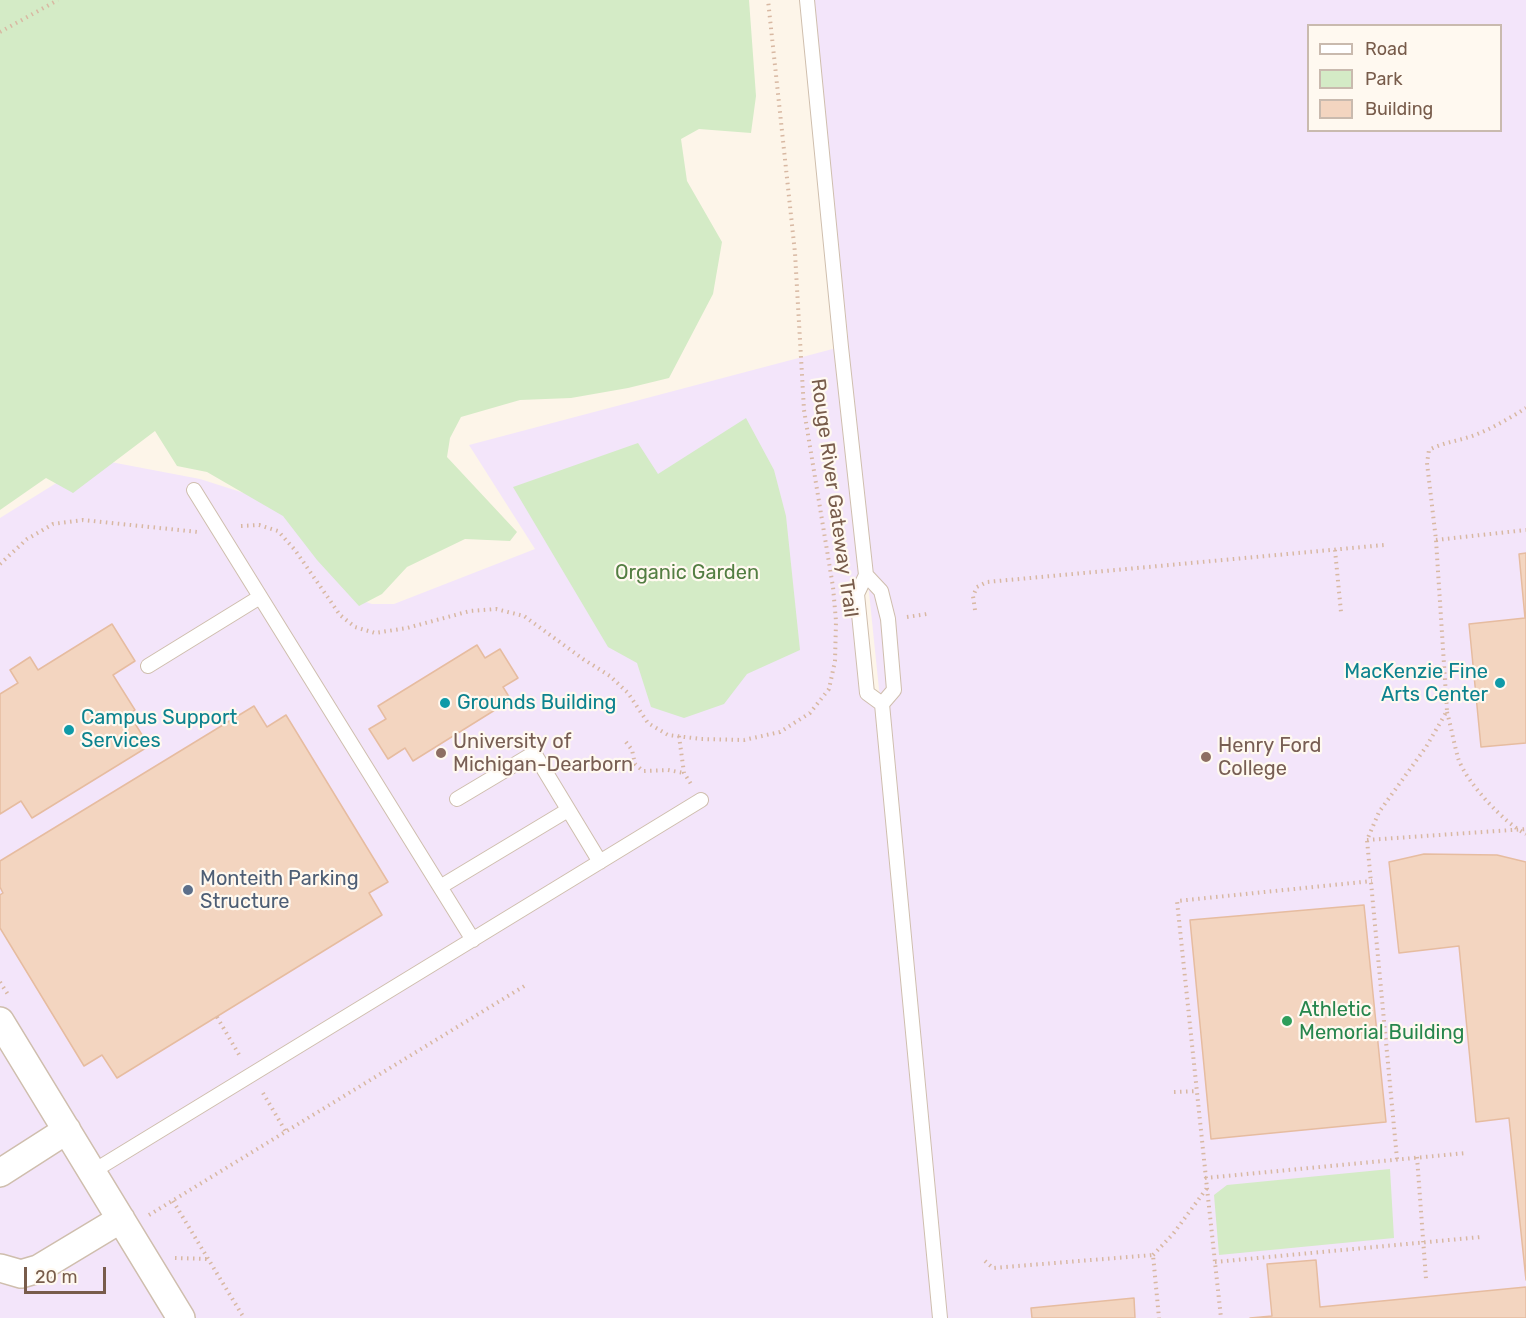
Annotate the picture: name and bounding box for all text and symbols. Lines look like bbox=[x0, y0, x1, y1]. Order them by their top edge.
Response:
legend bbox=[1307, 24, 1502, 132]
text: Road bbox=[1365, 38, 1408, 60]
text: Park bbox=[1365, 68, 1402, 90]
text: Building bbox=[1365, 98, 1433, 120]
street label: Rouge River Gateway Trail bbox=[805, 377, 863, 619]
park label: Organic Garden bbox=[615, 561, 759, 585]
place label: MacKenzie Fine Arts Center bbox=[1344, 660, 1488, 707]
marker: MacKenzie Fine Arts Center bbox=[1493, 676, 1507, 690]
place label: Grounds Building bbox=[457, 691, 617, 715]
marker: Grounds Building bbox=[438, 696, 452, 710]
place label: Campus Support Services bbox=[81, 706, 237, 753]
marker: Campus Support Services bbox=[62, 723, 76, 737]
place label: University of Michigan-Dearborn bbox=[453, 730, 633, 777]
place label: Henry Ford College bbox=[1218, 734, 1321, 781]
marker: University of Michigan-Dearborn bbox=[434, 746, 448, 760]
marker: Henry Ford College bbox=[1199, 750, 1213, 764]
place label: Monteith Parking Structure bbox=[200, 867, 359, 914]
marker: Monteith Parking Structure bbox=[181, 883, 195, 897]
place label: Athletic Memorial Building bbox=[1299, 998, 1464, 1045]
marker: Athletic Memorial Building bbox=[1280, 1014, 1294, 1028]
scale bar bbox=[27, 1255, 110, 1293]
text: 20 m bbox=[35, 1266, 77, 1288]

